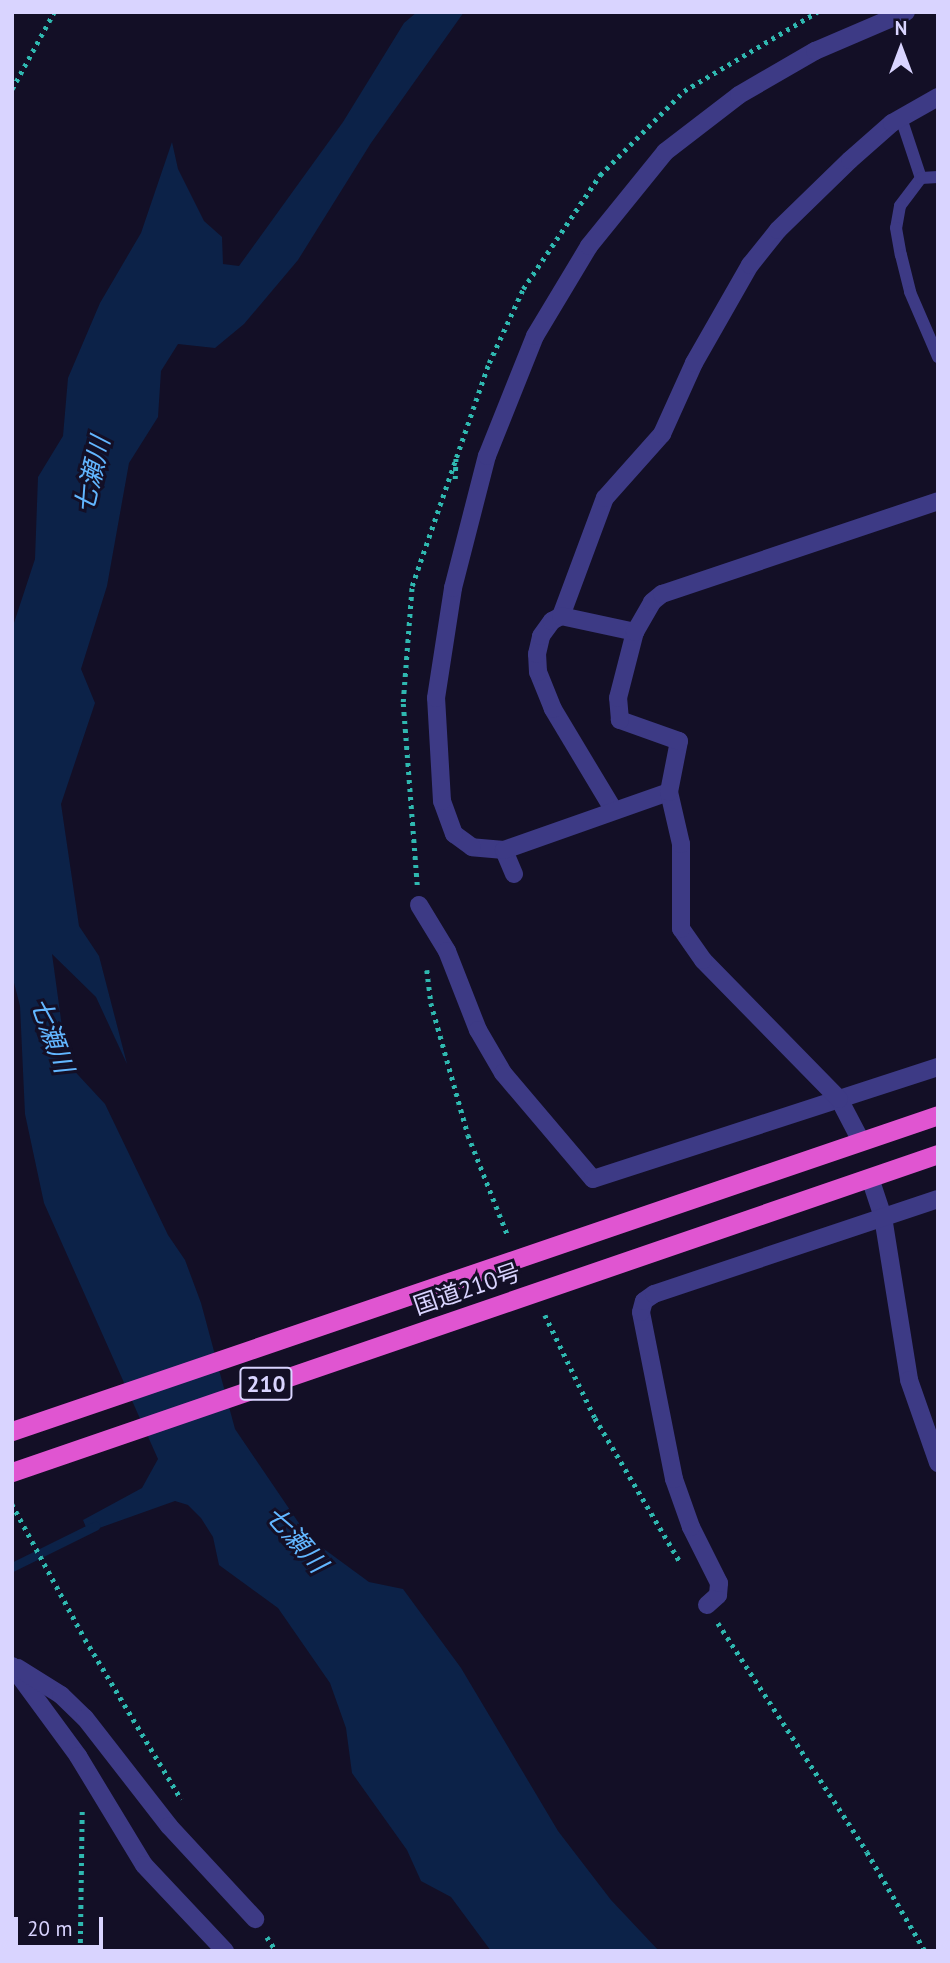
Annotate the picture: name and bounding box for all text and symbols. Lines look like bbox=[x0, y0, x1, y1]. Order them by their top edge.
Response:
north arrow bbox=[866, 14, 936, 84]
text: N bbox=[895, 16, 907, 40]
water label: 七瀬川 bbox=[68, 433, 116, 517]
water label: 七瀬川 bbox=[24, 993, 80, 1077]
street label: 国道210号 bbox=[410, 1257, 524, 1321]
road number: 210 bbox=[238, 1364, 294, 1404]
water label: 七瀬川 bbox=[259, 1499, 333, 1579]
scale bar bbox=[18, 1904, 107, 1948]
text: 20 m bbox=[27, 1915, 73, 1942]

